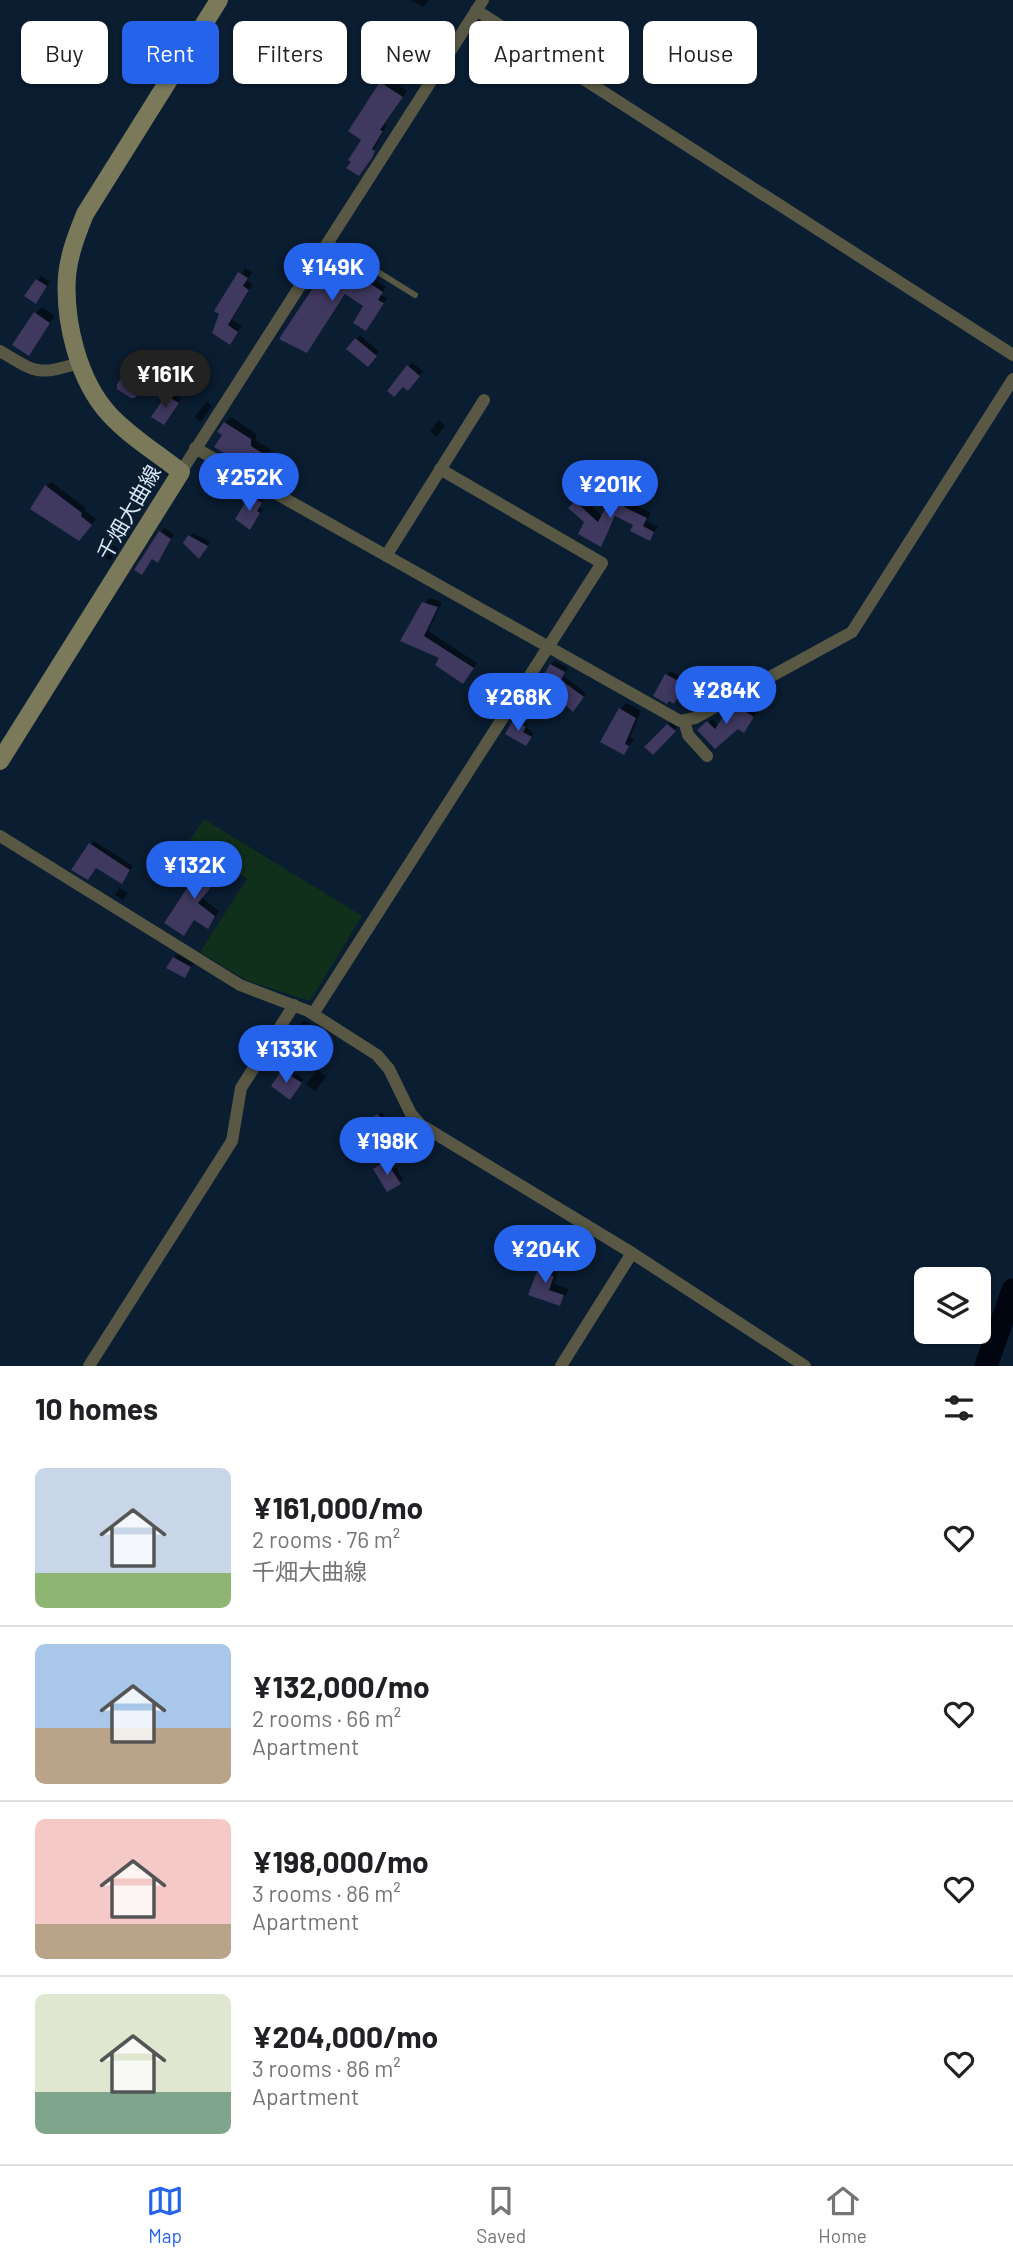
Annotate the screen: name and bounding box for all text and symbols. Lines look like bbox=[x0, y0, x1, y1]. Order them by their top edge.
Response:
chip: Buy bbox=[21, 21, 108, 84]
chip: Rent bbox=[122, 21, 219, 84]
chip: Filters bbox=[233, 21, 347, 84]
chip: New bbox=[361, 21, 455, 84]
chip: Apartment bbox=[469, 21, 629, 84]
chip: House bbox=[643, 21, 757, 84]
pin: ¥149K bbox=[283, 244, 381, 303]
text: ¥149K bbox=[300, 252, 364, 280]
pin: ¥161K bbox=[116, 350, 214, 410]
text: ¥161K bbox=[136, 359, 194, 387]
pin: ¥252K bbox=[200, 454, 298, 513]
street label: 千畑大曲線 bbox=[91, 460, 165, 564]
pin: ¥201K bbox=[561, 461, 659, 520]
text: ¥252K bbox=[215, 462, 283, 490]
text: ¥201K bbox=[578, 469, 642, 497]
pin: ¥284K bbox=[677, 666, 775, 726]
pin: ¥268K bbox=[469, 674, 567, 733]
text: ¥284K bbox=[691, 675, 761, 703]
text: ¥268K bbox=[484, 682, 552, 710]
pin: ¥132K bbox=[145, 842, 243, 901]
text: ¥132K bbox=[162, 850, 226, 878]
pin: ¥133K bbox=[237, 1026, 335, 1085]
text: ¥133K bbox=[254, 1034, 318, 1062]
pin: ¥198K bbox=[338, 1118, 436, 1177]
text: ¥198K bbox=[356, 1126, 418, 1154]
pin: ¥204K bbox=[496, 1226, 594, 1285]
text: ¥204K bbox=[510, 1234, 580, 1262]
map controls bbox=[914, 1267, 991, 1344]
button: layers bbox=[914, 1267, 991, 1344]
icon: filters bbox=[940, 1389, 978, 1427]
text: 10 homes bbox=[35, 1390, 158, 1426]
text: ¥161,000/mo bbox=[252, 1489, 423, 1525]
icon: home bbox=[91, 1496, 175, 1580]
icon: heart bbox=[940, 1519, 978, 1557]
text: 2 rooms · 76 m² bbox=[252, 1525, 400, 1553]
text: 千畑大曲線 bbox=[252, 1557, 367, 1585]
text: ¥132,000/mo bbox=[252, 1668, 430, 1704]
icon: home bbox=[91, 1672, 175, 1756]
icon: heart bbox=[940, 1695, 978, 1733]
text: 2 rooms · 66 m² bbox=[252, 1704, 401, 1732]
text: Apartment bbox=[252, 1732, 359, 1760]
text: ¥198,000/mo bbox=[252, 1843, 429, 1879]
icon: home bbox=[91, 1847, 175, 1931]
icon: heart bbox=[940, 1870, 978, 1908]
text: 3 rooms · 86 m² bbox=[252, 1879, 401, 1907]
text: Apartment bbox=[252, 1907, 359, 1935]
text: ¥204,000/mo bbox=[252, 2018, 438, 2054]
icon: home bbox=[91, 2022, 175, 2106]
icon: heart bbox=[940, 2045, 978, 2083]
text: 3 rooms · 86 m² bbox=[252, 2054, 401, 2082]
text: Apartment bbox=[252, 2082, 359, 2110]
tab: Map bbox=[146, 2182, 184, 2247]
tab: Saved bbox=[476, 2182, 526, 2247]
tab: Home bbox=[818, 2182, 867, 2247]

